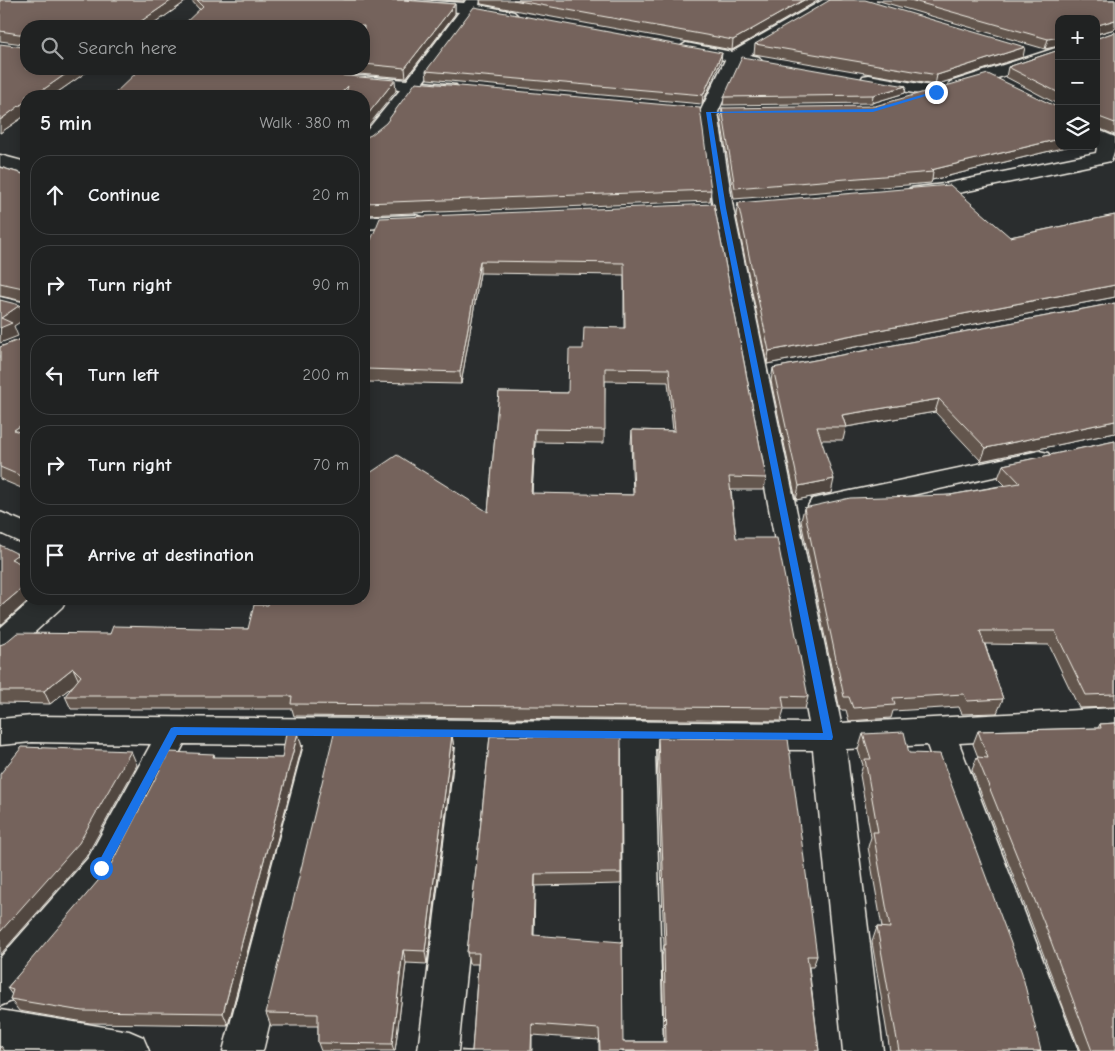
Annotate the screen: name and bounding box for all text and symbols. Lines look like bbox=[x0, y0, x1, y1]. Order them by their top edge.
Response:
map controls bbox=[1055, 15, 1100, 150]
button: + bbox=[1055, 15, 1100, 60]
search box bbox=[20, 20, 370, 75]
icon: search bbox=[38, 34, 66, 62]
text: Search here bbox=[78, 37, 177, 59]
button: − bbox=[1055, 60, 1100, 105]
route end bbox=[925, 81, 948, 104]
button: layers bbox=[1055, 105, 1100, 150]
text: 5 min bbox=[40, 111, 92, 135]
text: Walk · 380 m bbox=[260, 114, 350, 132]
icon: ahead bbox=[41, 181, 69, 209]
text: Continue bbox=[88, 184, 160, 206]
text: 20 m bbox=[312, 186, 349, 204]
icon: right bbox=[41, 271, 69, 299]
text: Turn right bbox=[88, 274, 172, 296]
text: 90 m bbox=[312, 276, 349, 294]
icon: left bbox=[41, 361, 69, 389]
text: Turn left bbox=[88, 364, 159, 386]
text: 200 m bbox=[303, 366, 349, 384]
icon: right bbox=[41, 451, 69, 479]
text: Turn right bbox=[88, 454, 172, 476]
text: 70 m bbox=[313, 456, 349, 474]
icon: arrive bbox=[41, 541, 69, 569]
text: Arrive at destination bbox=[88, 544, 254, 566]
route start bbox=[90, 857, 113, 880]

